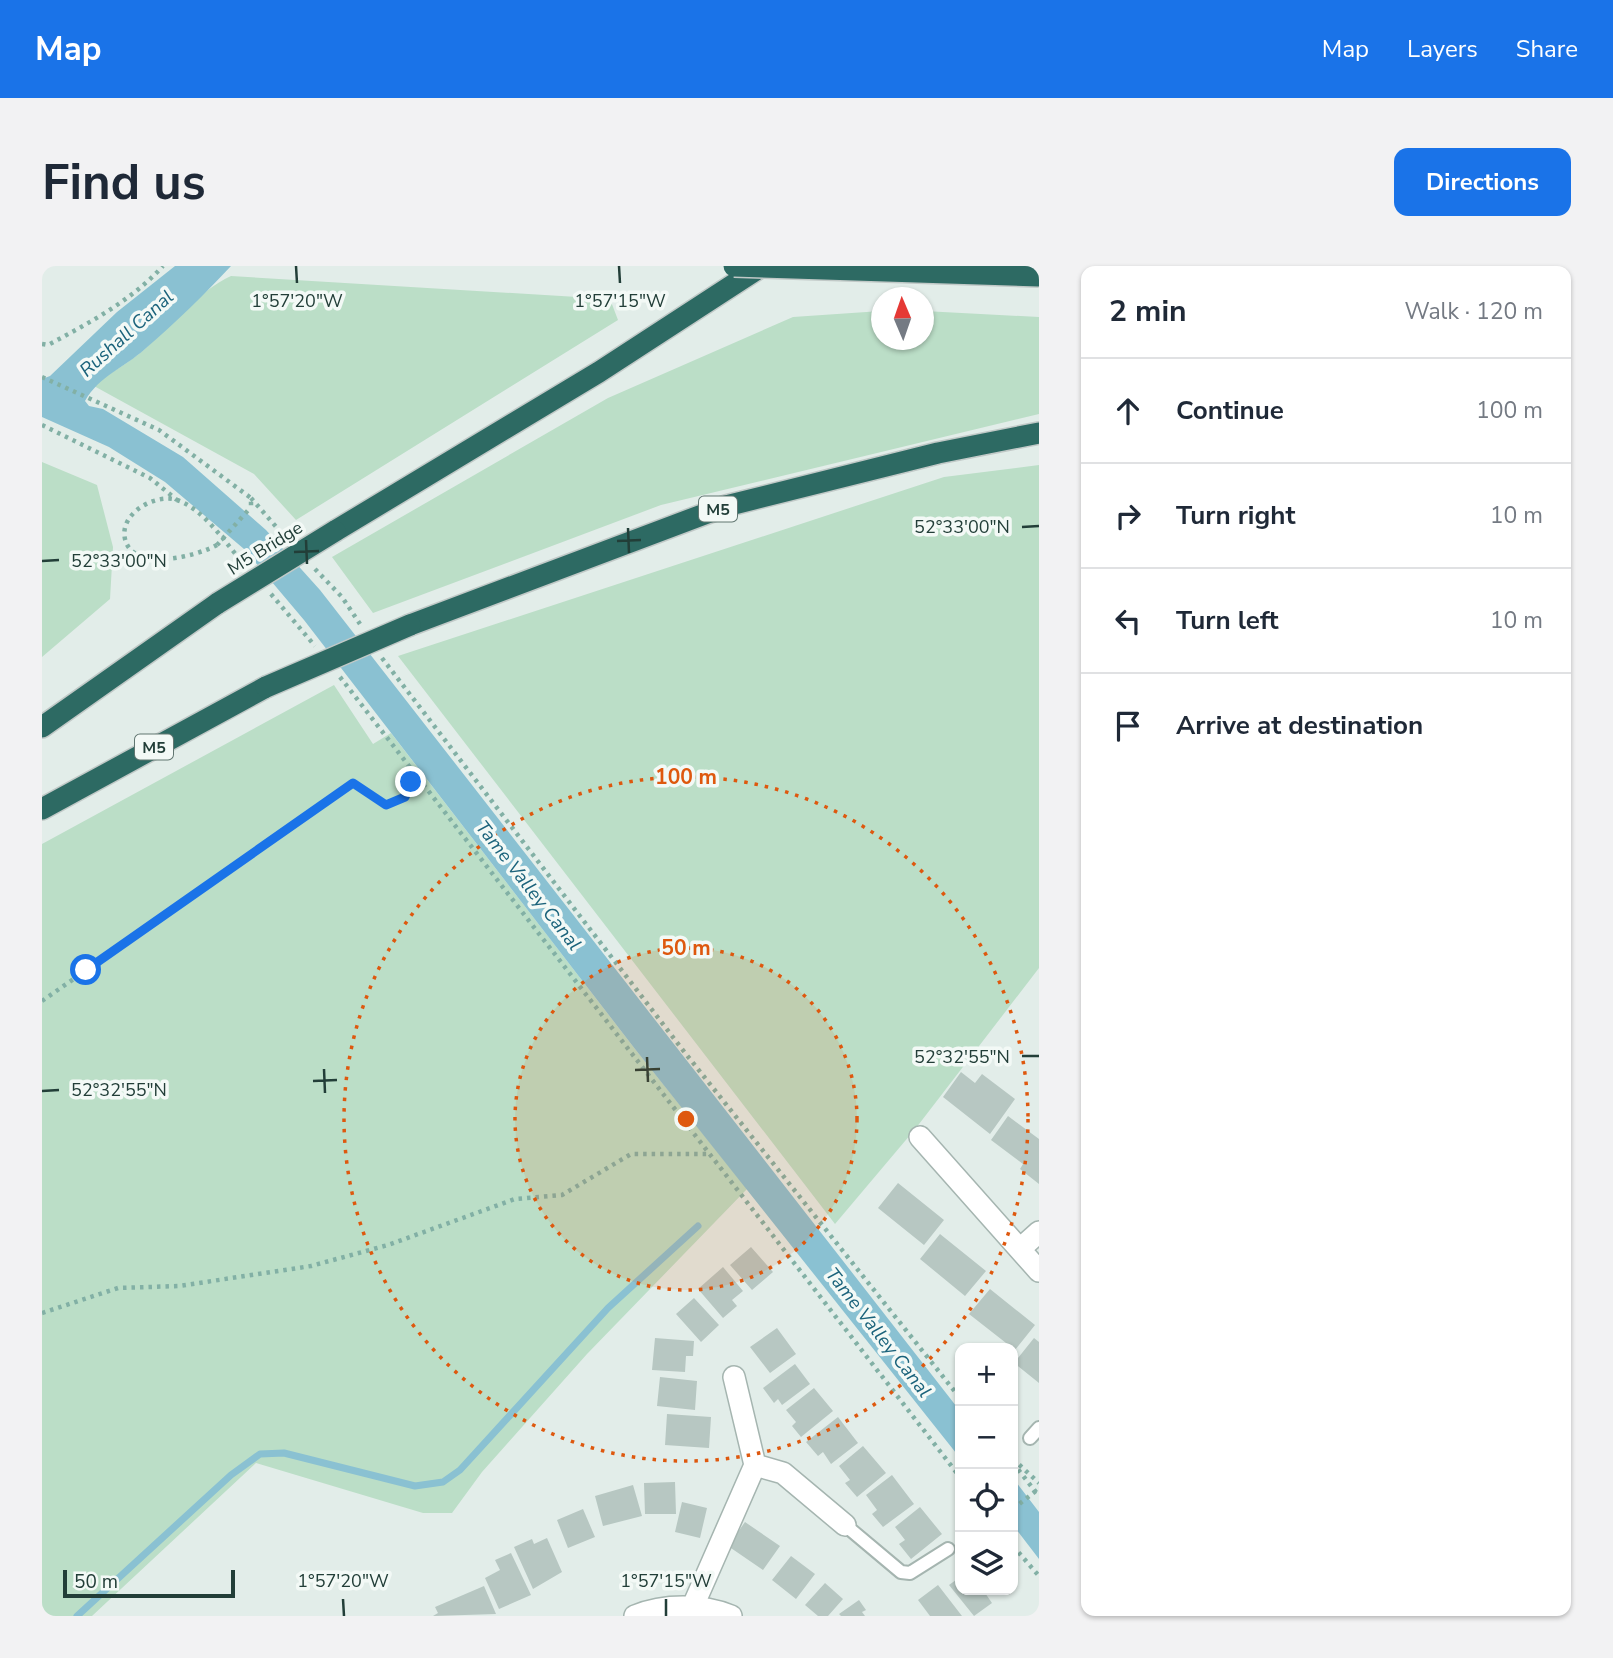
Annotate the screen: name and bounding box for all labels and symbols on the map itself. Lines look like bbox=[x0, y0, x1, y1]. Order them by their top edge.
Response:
water label: Rushall Canal bbox=[74, 284, 179, 383]
north arrow bbox=[871, 287, 934, 350]
text: 1°57'20"W bbox=[251, 289, 343, 313]
text: 1°57'15"W bbox=[574, 289, 666, 313]
road number: M5 bbox=[699, 496, 737, 522]
text: 52°33'00"N bbox=[914, 515, 1010, 539]
street label: M5 Bridge bbox=[223, 516, 307, 580]
text: 52°33'00"N bbox=[71, 549, 167, 573]
road number: M5 bbox=[135, 734, 173, 760]
text: 100 m bbox=[655, 763, 717, 791]
route end bbox=[395, 766, 426, 797]
water label: Tame Valley Canal bbox=[469, 815, 587, 956]
text: 50 m bbox=[661, 934, 711, 962]
route start bbox=[70, 954, 101, 985]
text: 52°32'55"N bbox=[914, 1045, 1010, 1069]
text: 52°32'55"N bbox=[71, 1078, 167, 1102]
centre of rings bbox=[674, 1107, 698, 1131]
water label: Tame Valley Canal bbox=[819, 1262, 937, 1403]
scale bar bbox=[63, 1567, 234, 1599]
text: 1°57'20"W bbox=[297, 1569, 389, 1593]
text: 1°57'15"W bbox=[620, 1569, 712, 1593]

